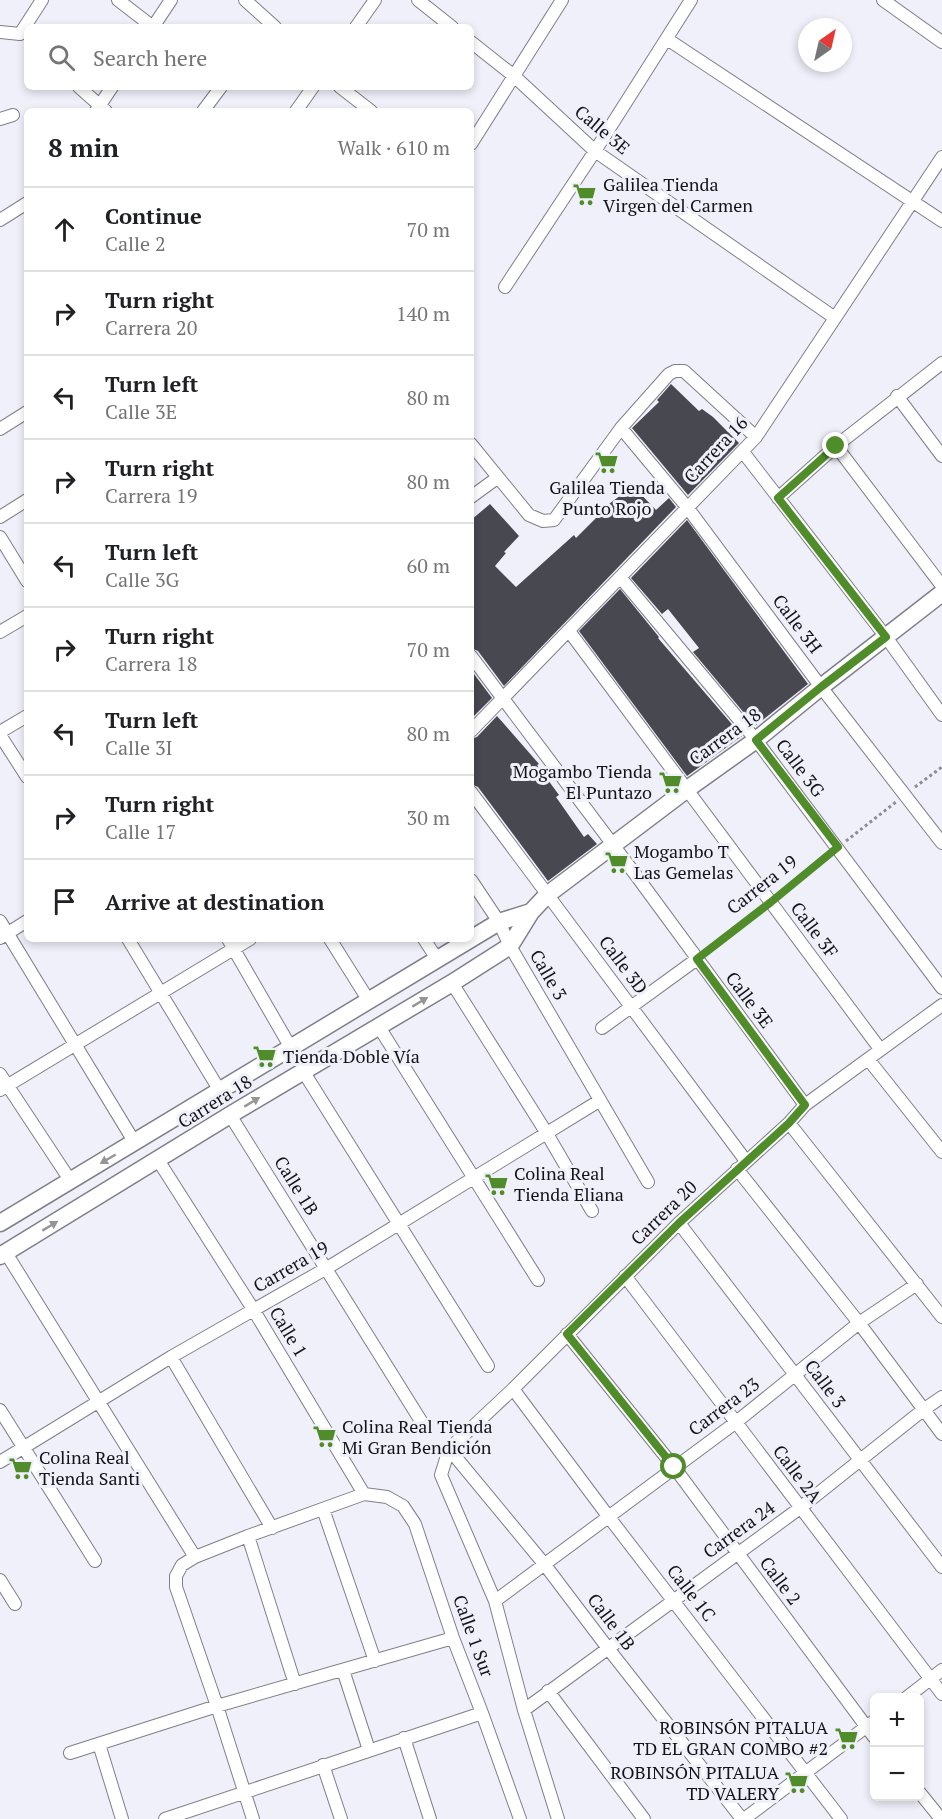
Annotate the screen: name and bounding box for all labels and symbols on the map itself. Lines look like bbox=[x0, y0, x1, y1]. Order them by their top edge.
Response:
north arrow bbox=[798, 18, 852, 72]
street label: Calle 3E bbox=[570, 99, 635, 159]
place label: Galilea Tienda Virgen del Carmen bbox=[603, 172, 753, 217]
supermarket icon: Galilea Tienda Virgen del Carmen bbox=[572, 182, 598, 208]
street label: Carrera 16 bbox=[678, 410, 753, 488]
route end bbox=[822, 432, 848, 458]
supermarket icon: Galilea Tienda Punto Rojo bbox=[594, 449, 620, 475]
place label: Galilea Tienda Punto Rojo bbox=[549, 475, 665, 520]
street label: Calle 3H bbox=[768, 589, 828, 658]
street label: Carrera 18 bbox=[684, 702, 765, 770]
street label: Calle 3G bbox=[771, 733, 831, 802]
place label: Mogambo Tienda El Puntazo bbox=[513, 759, 652, 804]
supermarket icon: Mogambo Tienda El Puntazo bbox=[657, 769, 683, 795]
place label: Mogambo T Las Gemelas bbox=[634, 839, 733, 884]
supermarket icon: Mogambo T Las Gemelas bbox=[603, 849, 629, 875]
street label: Carrera 19 bbox=[721, 849, 802, 919]
street label: Calle 3F bbox=[786, 896, 844, 962]
street label: Calle 3D bbox=[594, 930, 654, 998]
street label: Calle 3 bbox=[525, 945, 573, 1004]
street label: Calle 3E bbox=[721, 966, 779, 1033]
one-way arrow bbox=[411, 998, 428, 1008]
supermarket icon: Tienda Doble Vía bbox=[252, 1044, 278, 1070]
place label: Tienda Doble Vía bbox=[283, 1044, 420, 1068]
street label: Carrera 18 bbox=[173, 1069, 256, 1133]
one-way arrow bbox=[244, 1096, 260, 1107]
street label: Calle 1B bbox=[269, 1151, 324, 1220]
one-way arrow bbox=[100, 1153, 116, 1164]
place label: Colina Real Tienda Eliana bbox=[514, 1161, 624, 1206]
supermarket icon: Colina Real Tienda Eliana bbox=[483, 1171, 509, 1197]
street label: Carrera 20 bbox=[625, 1175, 702, 1250]
one-way arrow bbox=[42, 1221, 58, 1232]
street label: Carrera 19 bbox=[249, 1235, 332, 1297]
street label: Calle 1 bbox=[265, 1302, 313, 1361]
street label: Calle 3 bbox=[800, 1354, 852, 1412]
street label: Carrera 23 bbox=[683, 1372, 764, 1441]
place label: Colina Real Tienda Mi Gran Bendición bbox=[342, 1414, 493, 1459]
supermarket icon: Colina Real Tienda Mi Gran Bendición bbox=[311, 1424, 337, 1450]
street label: Calle 2A bbox=[768, 1439, 828, 1508]
place label: Colina Real Tienda Santi bbox=[39, 1445, 140, 1490]
route start bbox=[660, 1453, 686, 1479]
supermarket icon: Colina Real Tienda Santi bbox=[8, 1455, 34, 1481]
street label: Carrera 24 bbox=[698, 1495, 779, 1563]
street label: Calle 2 bbox=[755, 1551, 807, 1609]
street label: Calle 1C bbox=[662, 1559, 722, 1626]
street label: Calle 1B bbox=[582, 1588, 641, 1655]
street label: Calle 1 Sur bbox=[448, 1591, 500, 1680]
place label: ROBINSÓN PITALUA TD EL GRAN COMBO #2 bbox=[633, 1715, 829, 1760]
supermarket icon: ROBINSÓN PITALUA TD EL GRAN COMBO #2 bbox=[833, 1725, 859, 1751]
place label: ROBINSÓN PITALUA TD VALERY bbox=[610, 1760, 780, 1805]
supermarket icon: ROBINSÓN PITALUA TD VALERY bbox=[784, 1770, 810, 1796]

